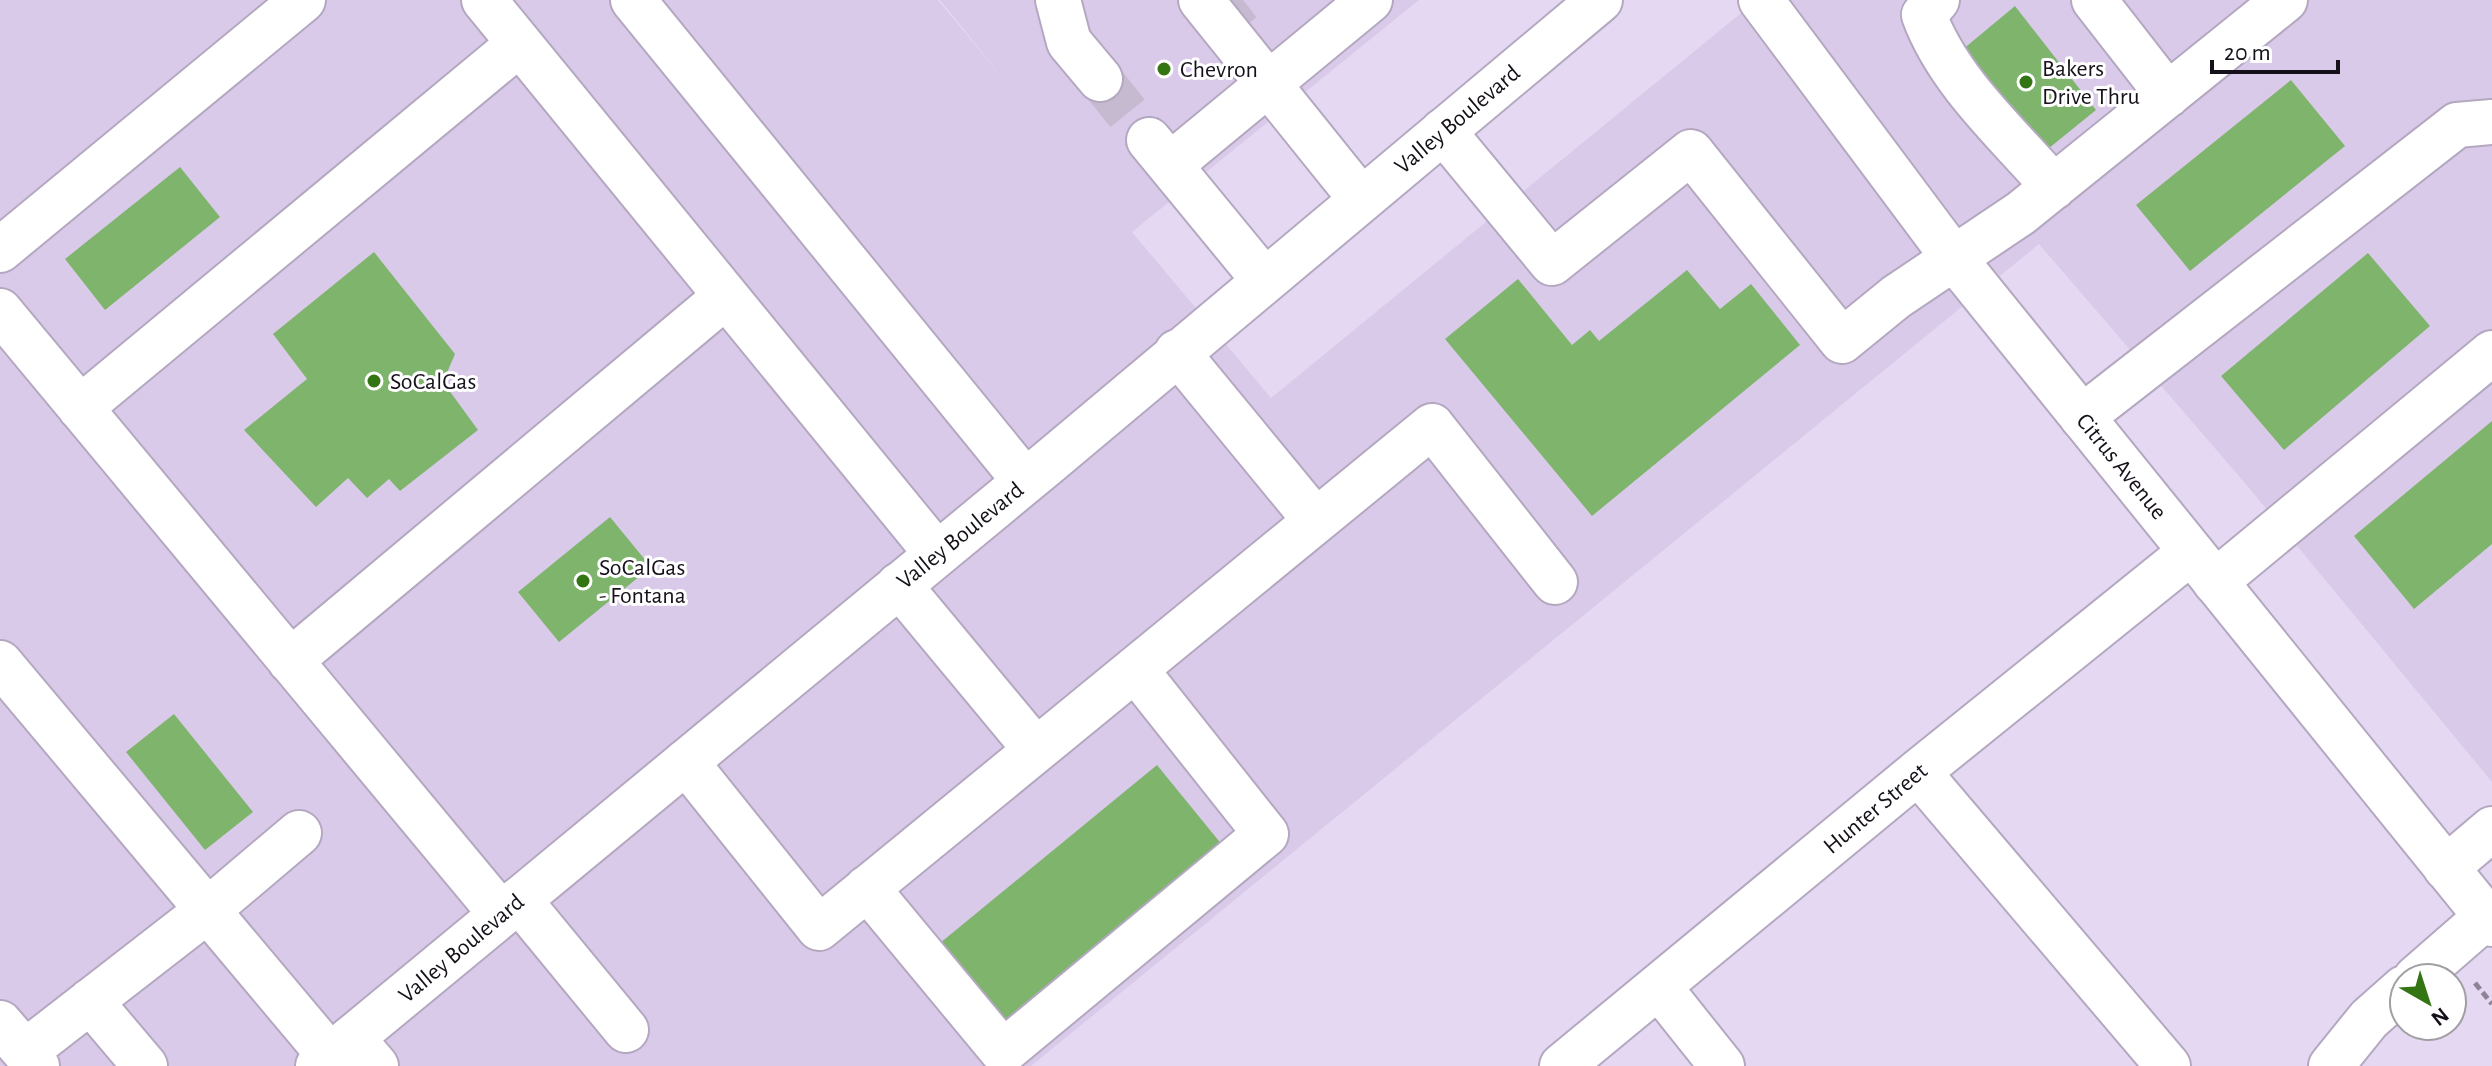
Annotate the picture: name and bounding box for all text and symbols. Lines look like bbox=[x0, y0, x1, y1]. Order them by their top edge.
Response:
scale bar bbox=[2212, 24, 2338, 74]
text: 20 m bbox=[2224, 41, 2271, 65]
place label: Bakers Drive Thru bbox=[2042, 57, 2140, 109]
place label: Chevron bbox=[1180, 58, 1258, 82]
marker: Chevron bbox=[1155, 60, 1173, 78]
street label: Valley Boulevard bbox=[1391, 61, 1525, 179]
marker: Bakers Drive Thru bbox=[2017, 73, 2035, 91]
place label: SoCalGas bbox=[390, 370, 476, 394]
marker: SoCalGas bbox=[365, 372, 383, 390]
street label: Citrus Avenue bbox=[2071, 409, 2171, 524]
street label: Valley Boulevard bbox=[893, 478, 1028, 594]
place label: SoCalGas - Fontana bbox=[599, 556, 686, 608]
marker: SoCalGas - Fontana bbox=[574, 572, 592, 590]
street label: Hunter Street bbox=[1819, 758, 1932, 859]
street label: Valley Boulevard bbox=[395, 890, 529, 1008]
north arrow bbox=[2388, 962, 2468, 1042]
text: N bbox=[2427, 1003, 2453, 1030]

